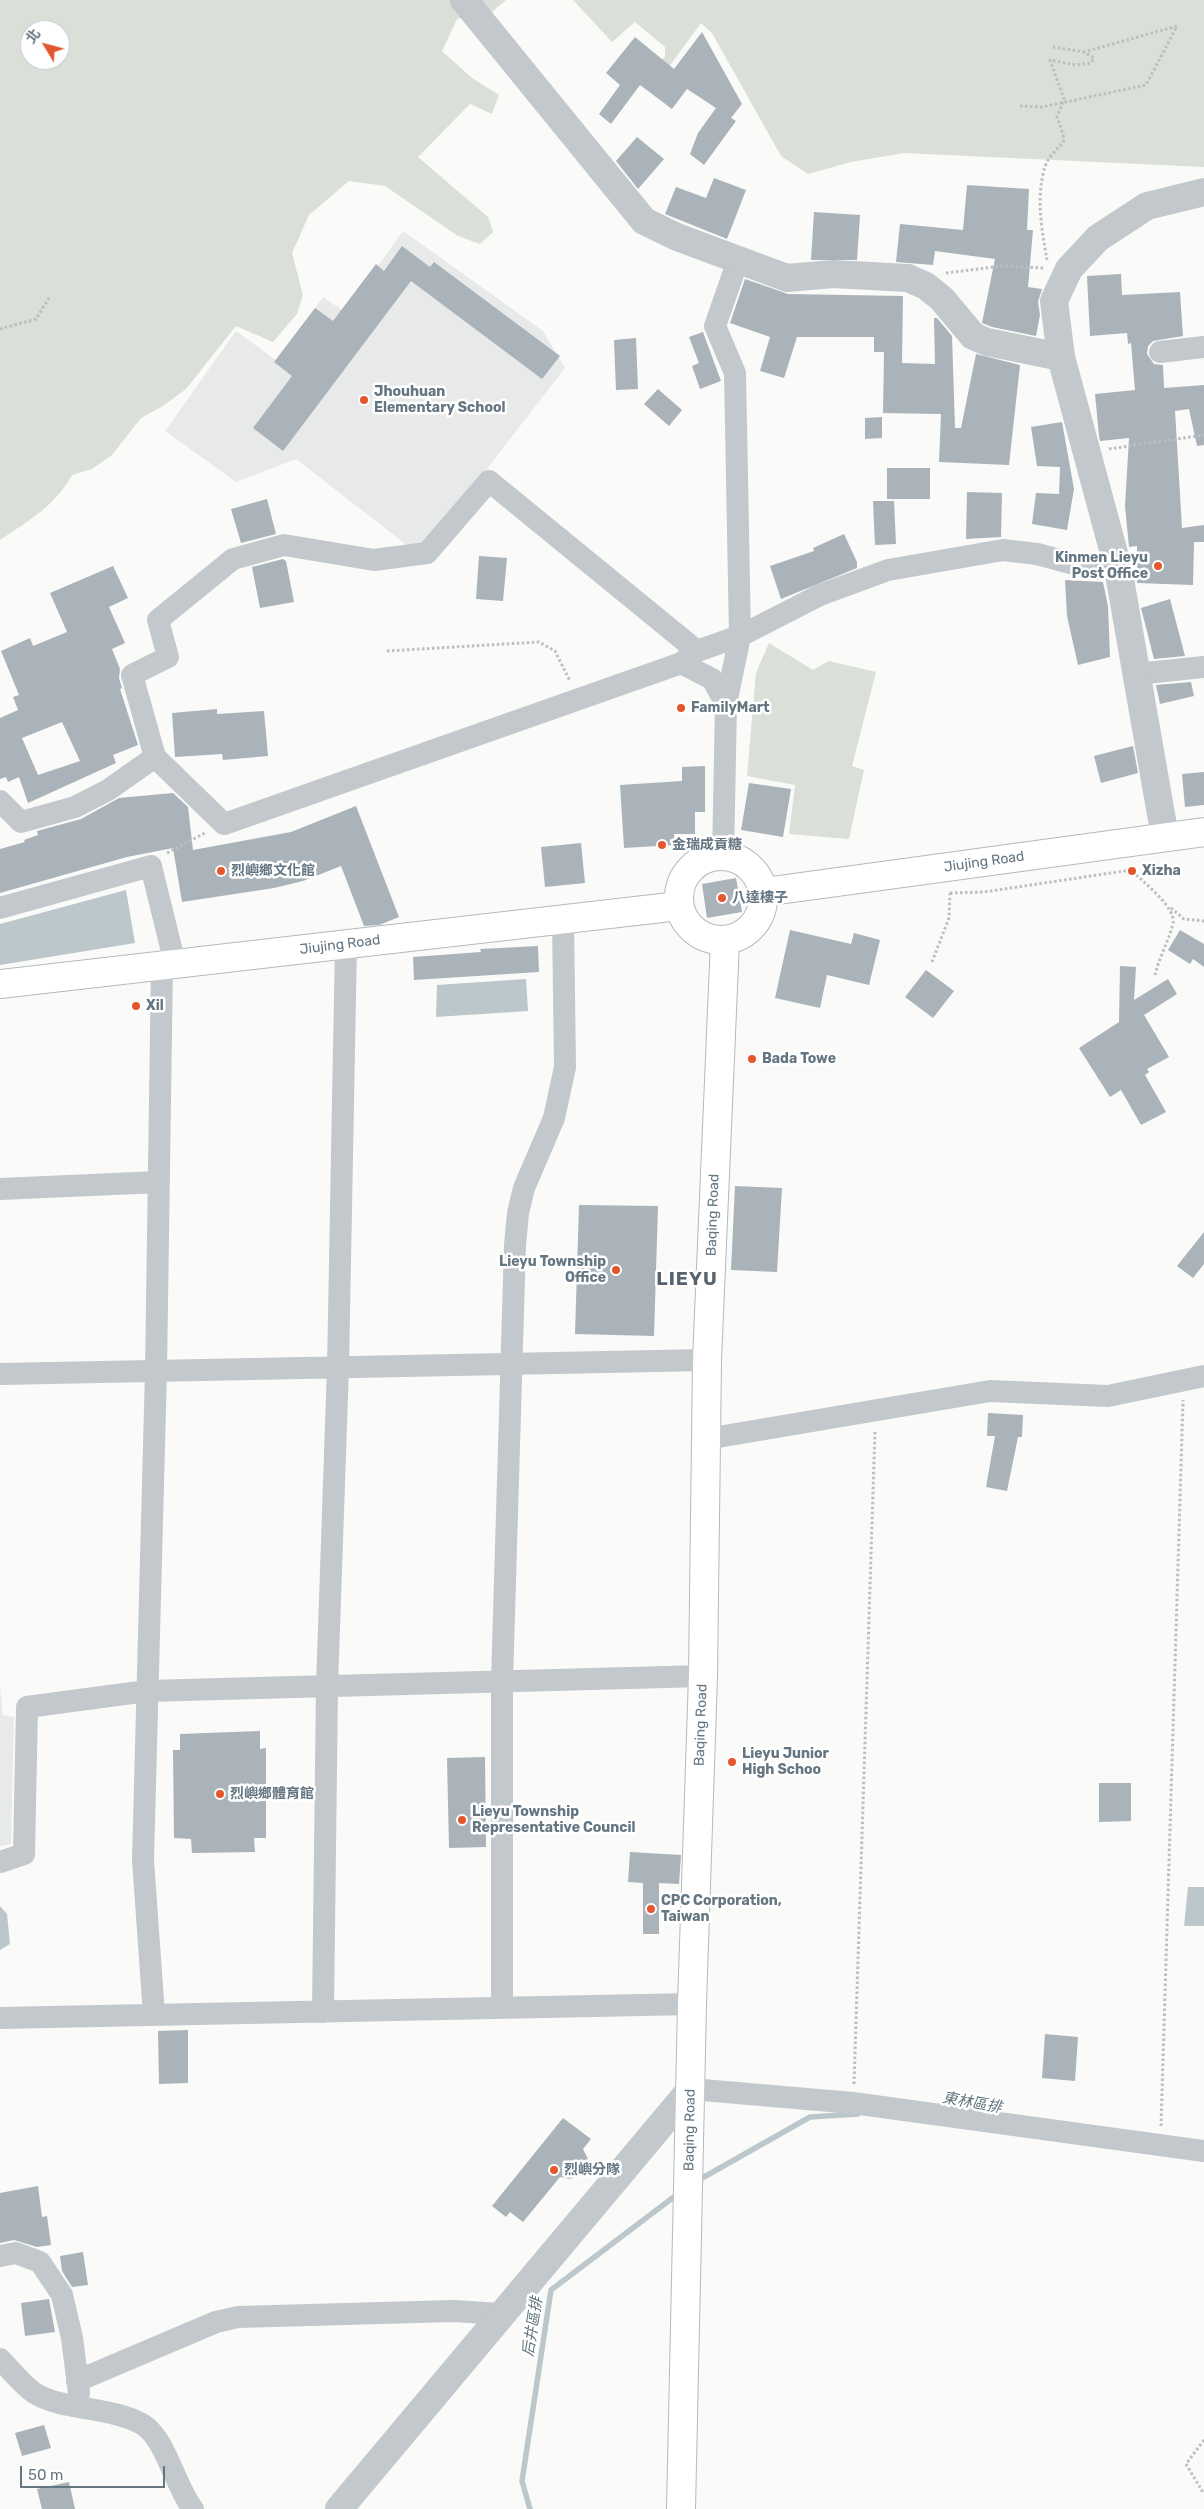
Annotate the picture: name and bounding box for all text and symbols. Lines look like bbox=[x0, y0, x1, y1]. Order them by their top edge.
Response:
north arrow bbox=[20, 20, 70, 70]
text: 北 bbox=[22, 26, 44, 47]
place label: Jhouhuan Elementary School bbox=[374, 384, 506, 417]
marker: Jhouhuan Elementary School bbox=[358, 394, 370, 406]
place label: Kinmen Lieyu Post Office bbox=[1055, 550, 1148, 582]
marker: Kinmen Lieyu Post Office bbox=[1152, 560, 1164, 572]
place label: FamilyMart bbox=[691, 700, 770, 716]
marker: FamilyMart bbox=[675, 702, 687, 714]
place label: 金瑞成貢糖 bbox=[672, 837, 742, 853]
marker: 金瑞成貢糖 bbox=[656, 839, 668, 851]
street label: Jiujing Road bbox=[943, 848, 1025, 876]
place label: 烈嶼鄉文化館 bbox=[231, 863, 315, 879]
place label: Xizha bbox=[1142, 863, 1181, 879]
marker: 烈嶼鄉文化館 bbox=[215, 865, 227, 877]
marker: Xizha bbox=[1126, 865, 1138, 877]
place label: 八達樓子 bbox=[732, 890, 788, 906]
marker: 八達樓子 bbox=[716, 892, 728, 904]
street label: Jiujing Road bbox=[299, 932, 381, 958]
place label: Xil bbox=[146, 998, 164, 1014]
marker: Xil bbox=[130, 1000, 142, 1012]
place label: Bada Towe bbox=[762, 1051, 836, 1067]
marker: Bada Towe bbox=[746, 1053, 758, 1065]
street label: Baqing Road bbox=[703, 1174, 723, 1256]
place label: Lieyu Township Office bbox=[499, 1254, 606, 1286]
marker: Lieyu Township Office bbox=[610, 1264, 622, 1276]
district label: LIEYU bbox=[656, 1269, 718, 1291]
street label: Baqing Road bbox=[691, 1684, 711, 1766]
place label: Lieyu Junior High Schoo bbox=[742, 1746, 829, 1778]
marker: Lieyu Junior High Schoo bbox=[726, 1756, 738, 1768]
place label: 烈嶼鄉體育館 bbox=[230, 1786, 314, 1802]
marker: 烈嶼鄉體育館 bbox=[214, 1788, 226, 1800]
place label: Lieyu Township Representative Council bbox=[472, 1804, 636, 1836]
marker: Lieyu Township Representative Council bbox=[456, 1814, 468, 1826]
place label: CPC Corporation, Taiwan bbox=[661, 1893, 782, 1925]
marker: CPC Corporation, Taiwan bbox=[645, 1903, 657, 1915]
street label: Baqing Road bbox=[681, 2089, 699, 2171]
water label: 東林區排 bbox=[941, 2089, 1003, 2117]
place label: 烈嶼分隊 bbox=[564, 2162, 620, 2178]
marker: 烈嶼分隊 bbox=[548, 2164, 560, 2176]
water label: 后井區排 bbox=[519, 2296, 547, 2358]
scale bar bbox=[22, 2456, 168, 2488]
text: 50 m bbox=[28, 2466, 63, 2484]

